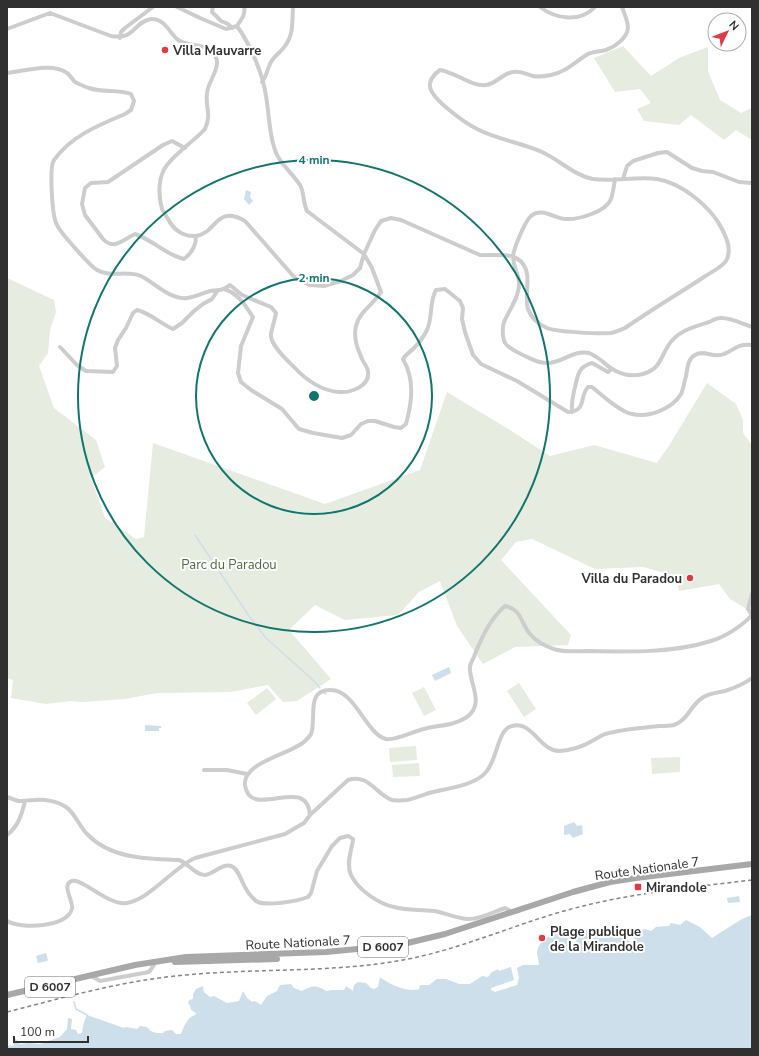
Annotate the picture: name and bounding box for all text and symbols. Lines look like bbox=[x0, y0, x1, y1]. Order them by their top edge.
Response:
north arrow bbox=[707, 12, 747, 52]
text: N bbox=[726, 17, 742, 34]
place label: Villa Mauvarre bbox=[172, 42, 261, 60]
marker: Villa Mauvarre bbox=[160, 45, 170, 55]
text: 4 min bbox=[298, 152, 330, 168]
text: 2 min bbox=[298, 270, 330, 286]
centre of rings bbox=[307, 389, 321, 403]
park label: Parc du Paradou bbox=[181, 556, 277, 574]
place label: Villa du Paradou bbox=[580, 570, 682, 588]
marker: Villa du Paradou bbox=[685, 573, 695, 583]
street label: Route Nationale 7 bbox=[594, 853, 700, 885]
place label: Mirandole bbox=[646, 879, 707, 897]
marker: Mirandole bbox=[633, 882, 643, 892]
place label: Plage publique de la Mirandole bbox=[550, 923, 644, 956]
street label: Route Nationale 7 bbox=[245, 931, 351, 955]
marker: Plage publique de la Mirandole bbox=[537, 933, 547, 943]
road number: D 6007 bbox=[358, 937, 408, 957]
road number: D 6007 bbox=[25, 977, 75, 997]
scale bar bbox=[14, 1018, 88, 1044]
text: 100 m bbox=[20, 1024, 55, 1040]

